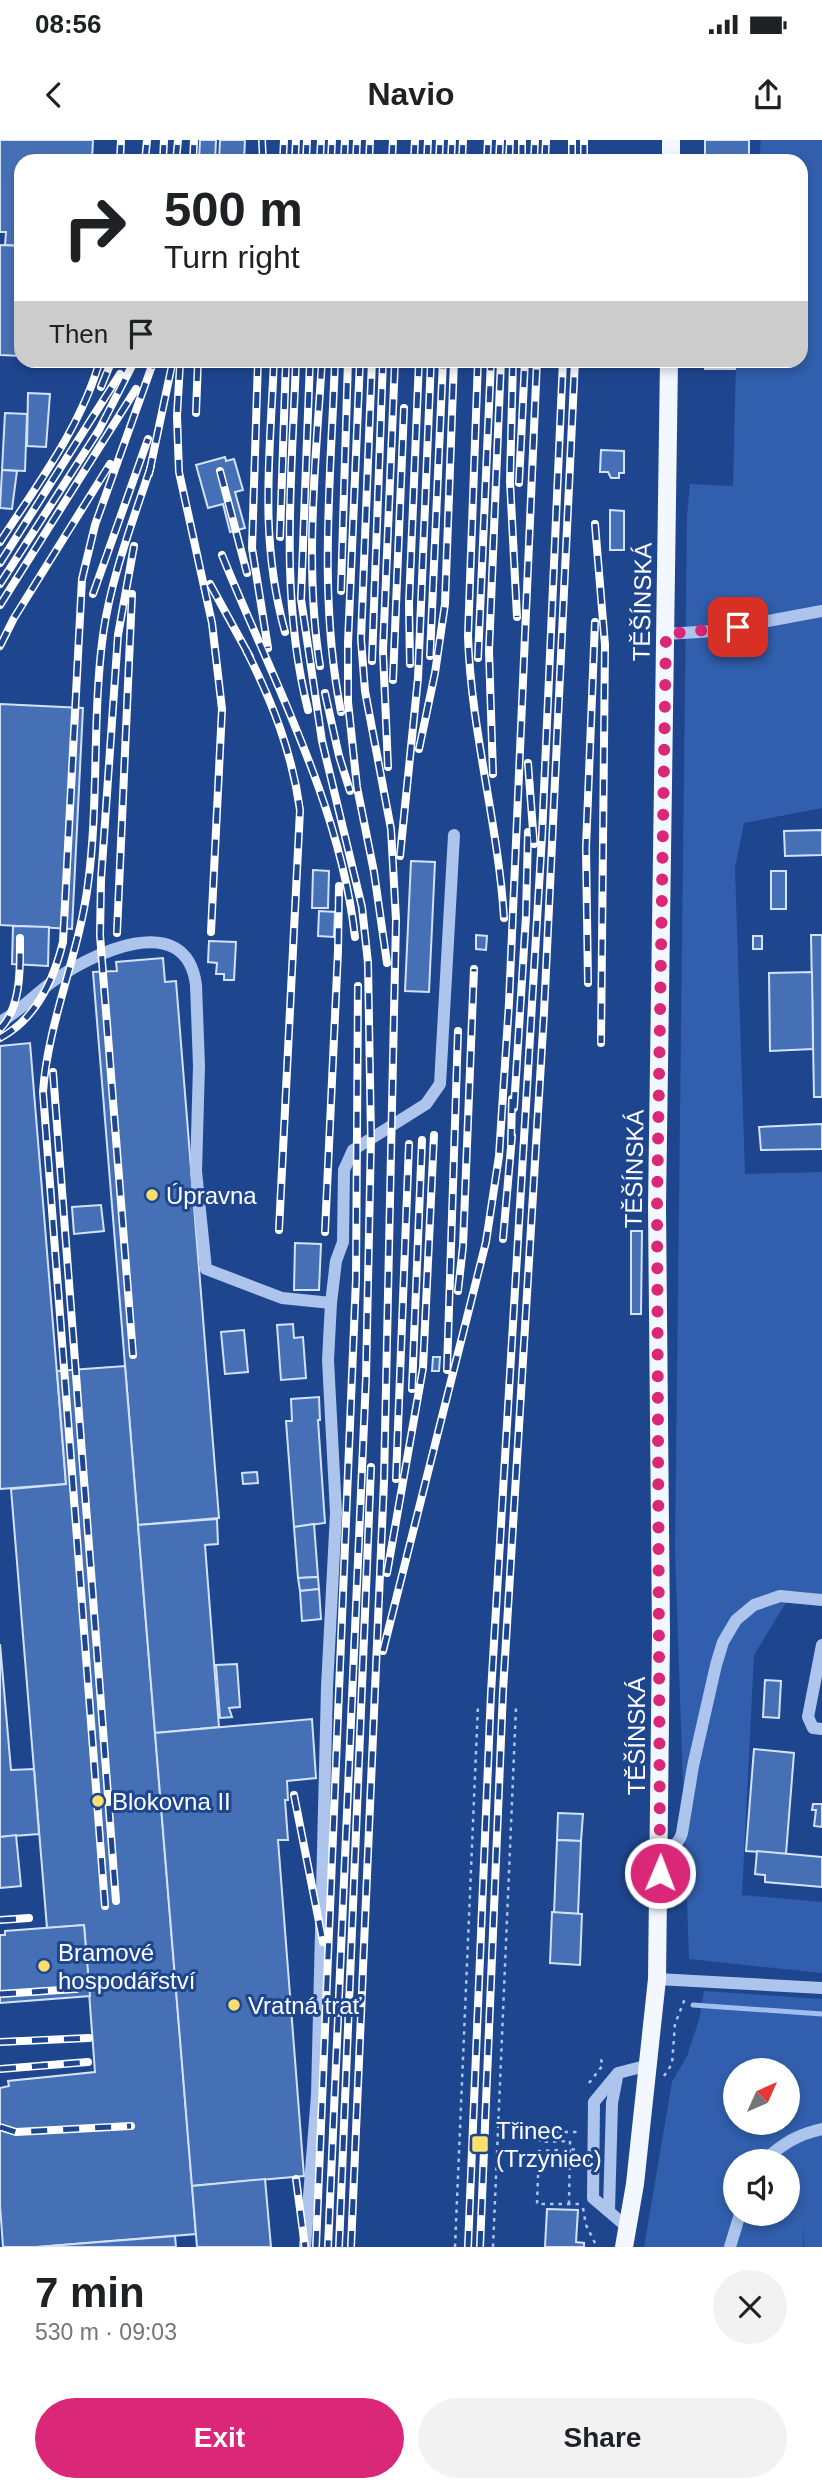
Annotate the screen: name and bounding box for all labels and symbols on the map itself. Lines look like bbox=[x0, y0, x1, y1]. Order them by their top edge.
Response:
street label: TĚŠÍNSKÁ bbox=[627, 542, 657, 662]
pin bbox=[708, 597, 768, 657]
street label: TĚŠÍNSKÁ bbox=[619, 1109, 649, 1229]
place label: Úpravna bbox=[166, 1182, 257, 1209]
marker: Úpravna bbox=[144, 1187, 160, 1203]
street label: TĚŠÍNSKÁ bbox=[623, 1677, 650, 1795]
place label: Blokovna II bbox=[112, 1788, 231, 1815]
marker: Blokovna II bbox=[90, 1793, 106, 1809]
position arrow bbox=[623, 1836, 697, 1910]
place label: Bramové hospodářství bbox=[58, 1939, 196, 1994]
marker: Bramové hospodářství bbox=[36, 1958, 52, 1974]
place label: Vratná trať bbox=[248, 1992, 362, 2019]
marker: Vratná trať bbox=[226, 1997, 242, 2013]
north arrow bbox=[723, 2058, 800, 2135]
place label: Třinec (Trzyniec) bbox=[496, 2117, 602, 2172]
marker: Třinec (Trzyniec) bbox=[470, 2134, 490, 2154]

